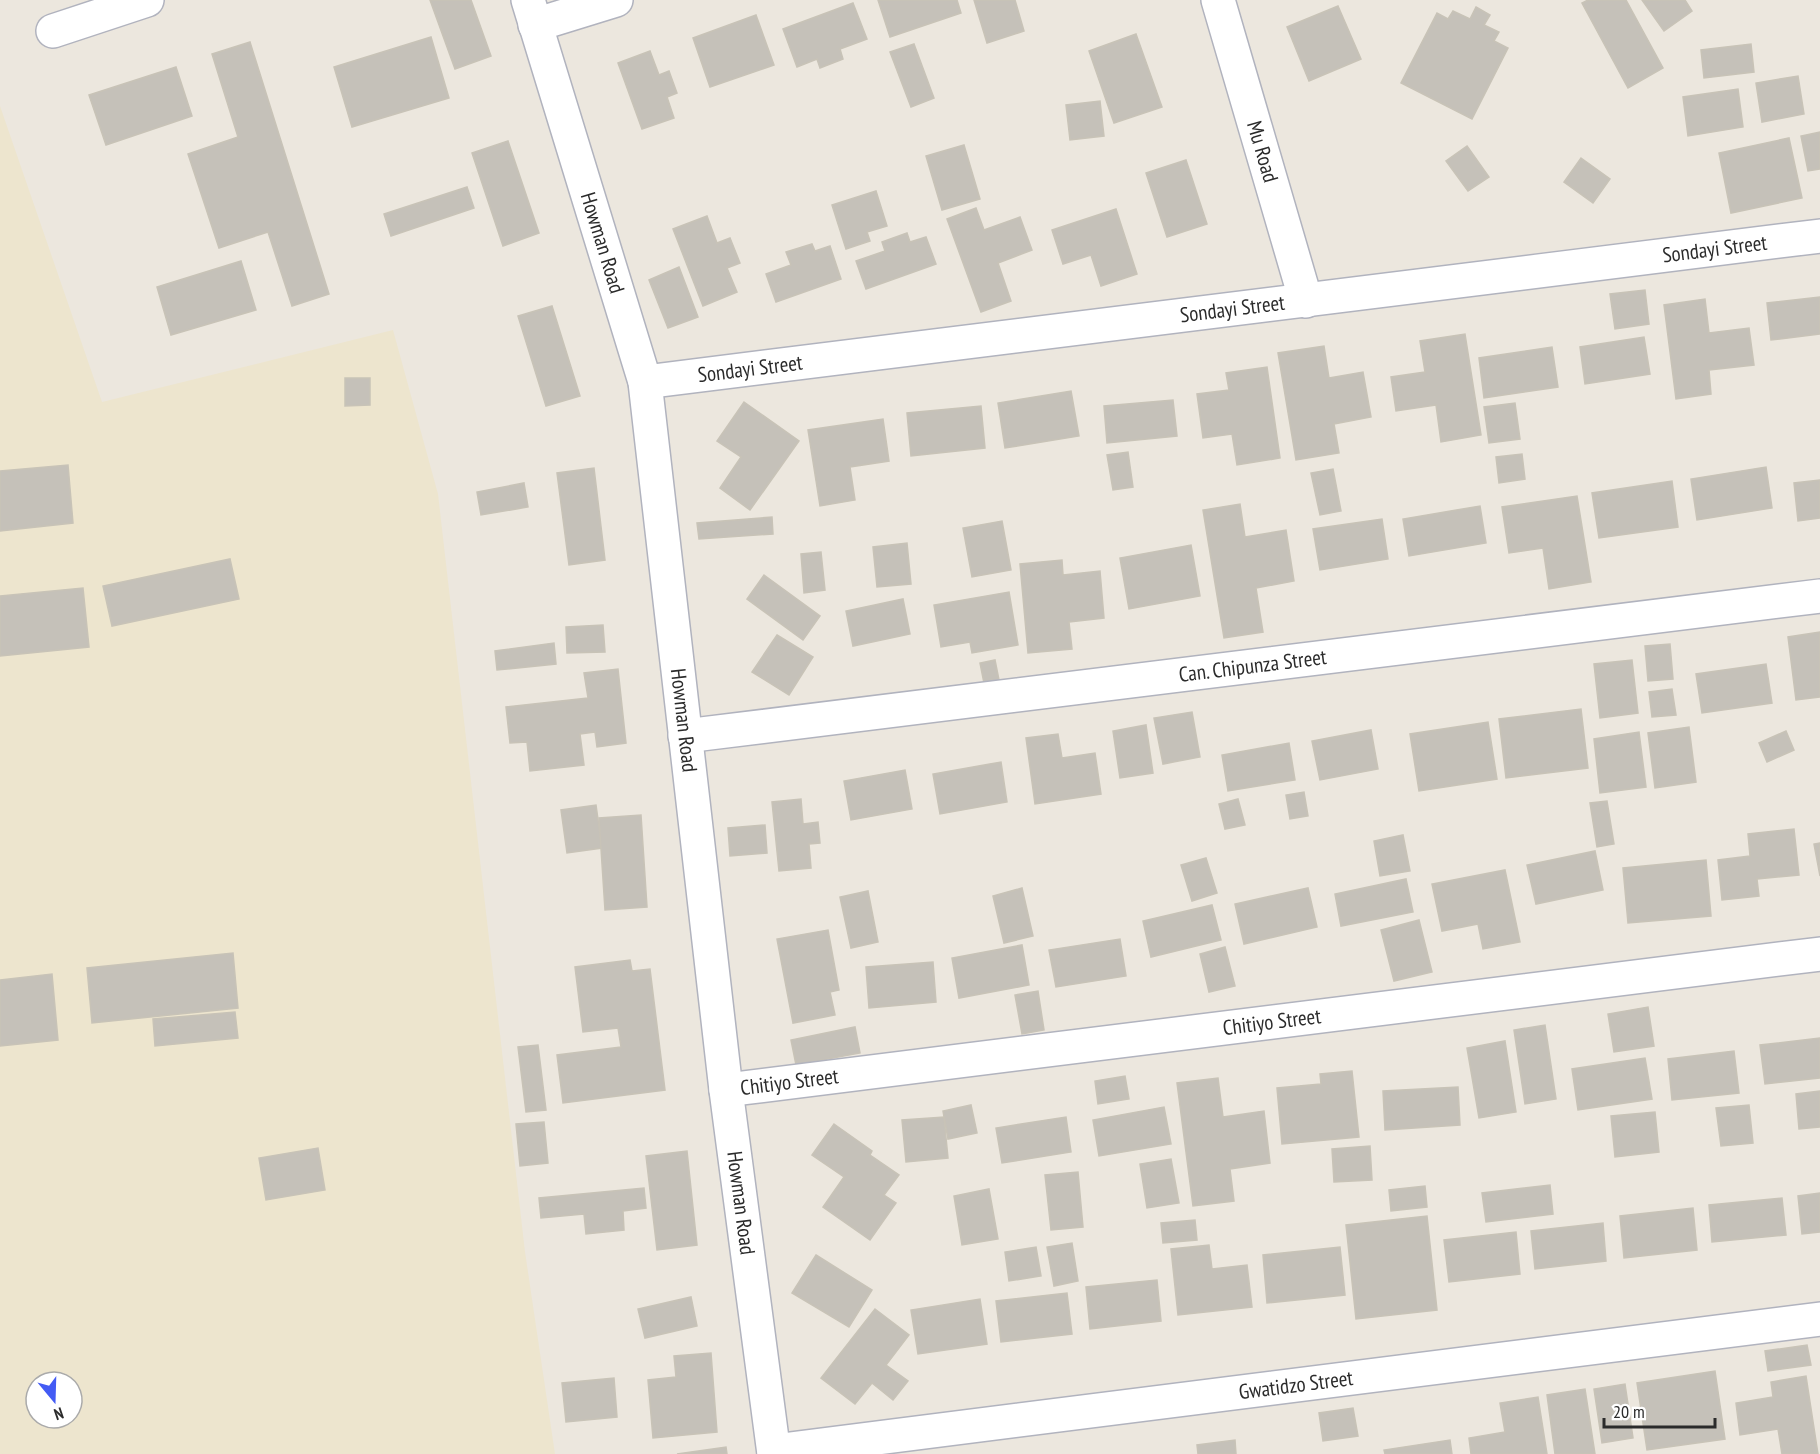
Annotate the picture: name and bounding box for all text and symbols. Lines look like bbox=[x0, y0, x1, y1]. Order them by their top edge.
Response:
street label: Mu Road bbox=[1241, 118, 1285, 185]
street label: Howman Road bbox=[575, 189, 631, 296]
street label: Sondayi Street bbox=[1661, 229, 1769, 268]
street label: Sondayi Street bbox=[1179, 289, 1287, 328]
street label: Sondayi Street bbox=[696, 349, 804, 388]
street label: Can. Chipunza Street bbox=[1177, 643, 1328, 688]
street label: Howman Road bbox=[665, 667, 704, 773]
street label: Chitiyo Street bbox=[1221, 1002, 1323, 1041]
street label: Chitiyo Street bbox=[739, 1062, 840, 1101]
street label: Howman Road bbox=[721, 1149, 762, 1256]
street label: Gwatidzo Street bbox=[1237, 1364, 1355, 1405]
north arrow bbox=[24, 1370, 84, 1430]
scale bar bbox=[1604, 1391, 1715, 1429]
text: 20 m bbox=[1613, 1400, 1645, 1423]
text: N bbox=[52, 1403, 66, 1425]

